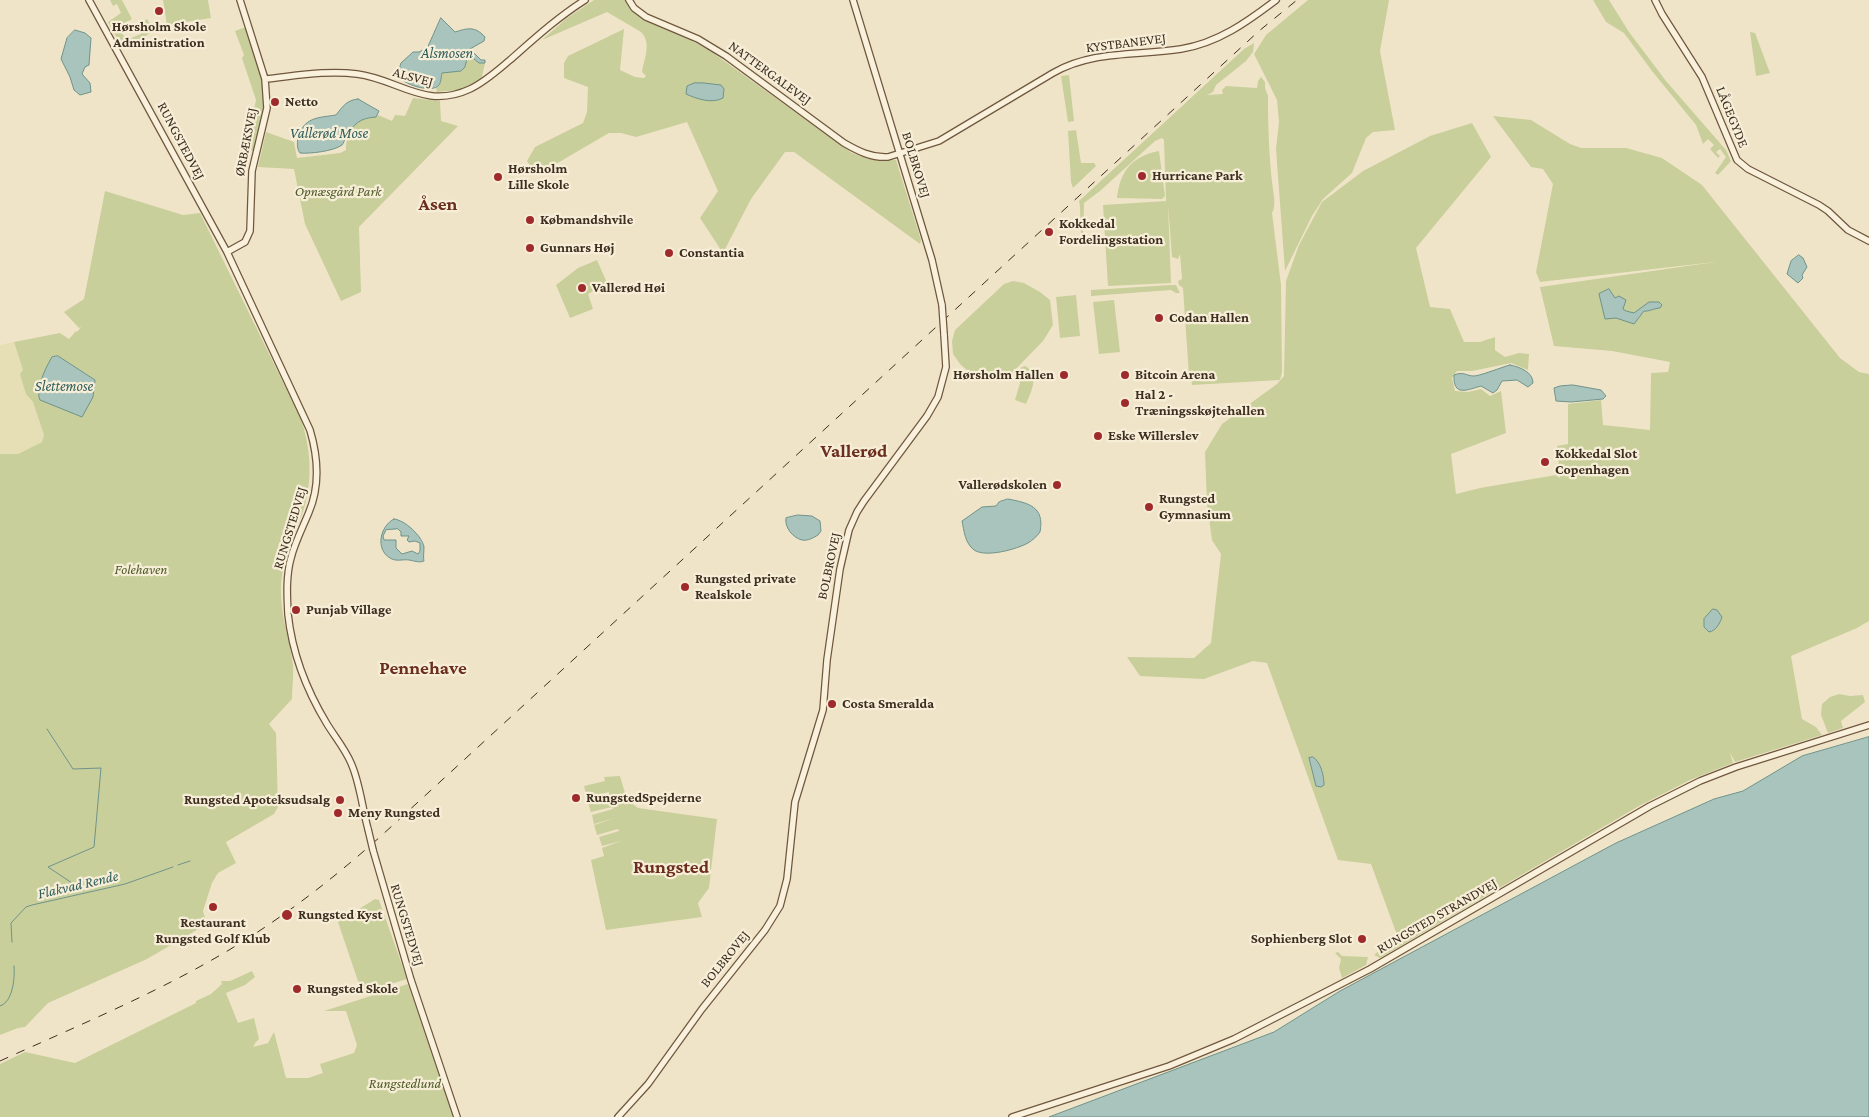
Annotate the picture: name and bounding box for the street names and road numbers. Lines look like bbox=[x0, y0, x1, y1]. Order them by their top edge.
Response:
street label: KYSTBANEVEJ bbox=[1085, 30, 1167, 56]
street label: NATTERGALEVEJ bbox=[725, 37, 815, 109]
street label: ALSVEJ bbox=[391, 64, 435, 90]
street label: LÅGEGYDE bbox=[1712, 84, 1752, 150]
street label: RUNGSTEDVEJ bbox=[154, 99, 208, 183]
street label: ØRBÆKSVEJ bbox=[231, 106, 261, 178]
street label: BOLBROVEJ bbox=[898, 130, 934, 200]
street label: RUNGSTEDVEJ bbox=[269, 485, 311, 571]
street label: BOLBROVEJ bbox=[814, 531, 844, 601]
street label: RUNGSTED STRANDVEJ bbox=[1374, 875, 1500, 957]
street label: RUNGSTEDVEJ bbox=[386, 882, 428, 968]
street label: BOLBROVEJ bbox=[697, 927, 753, 991]

